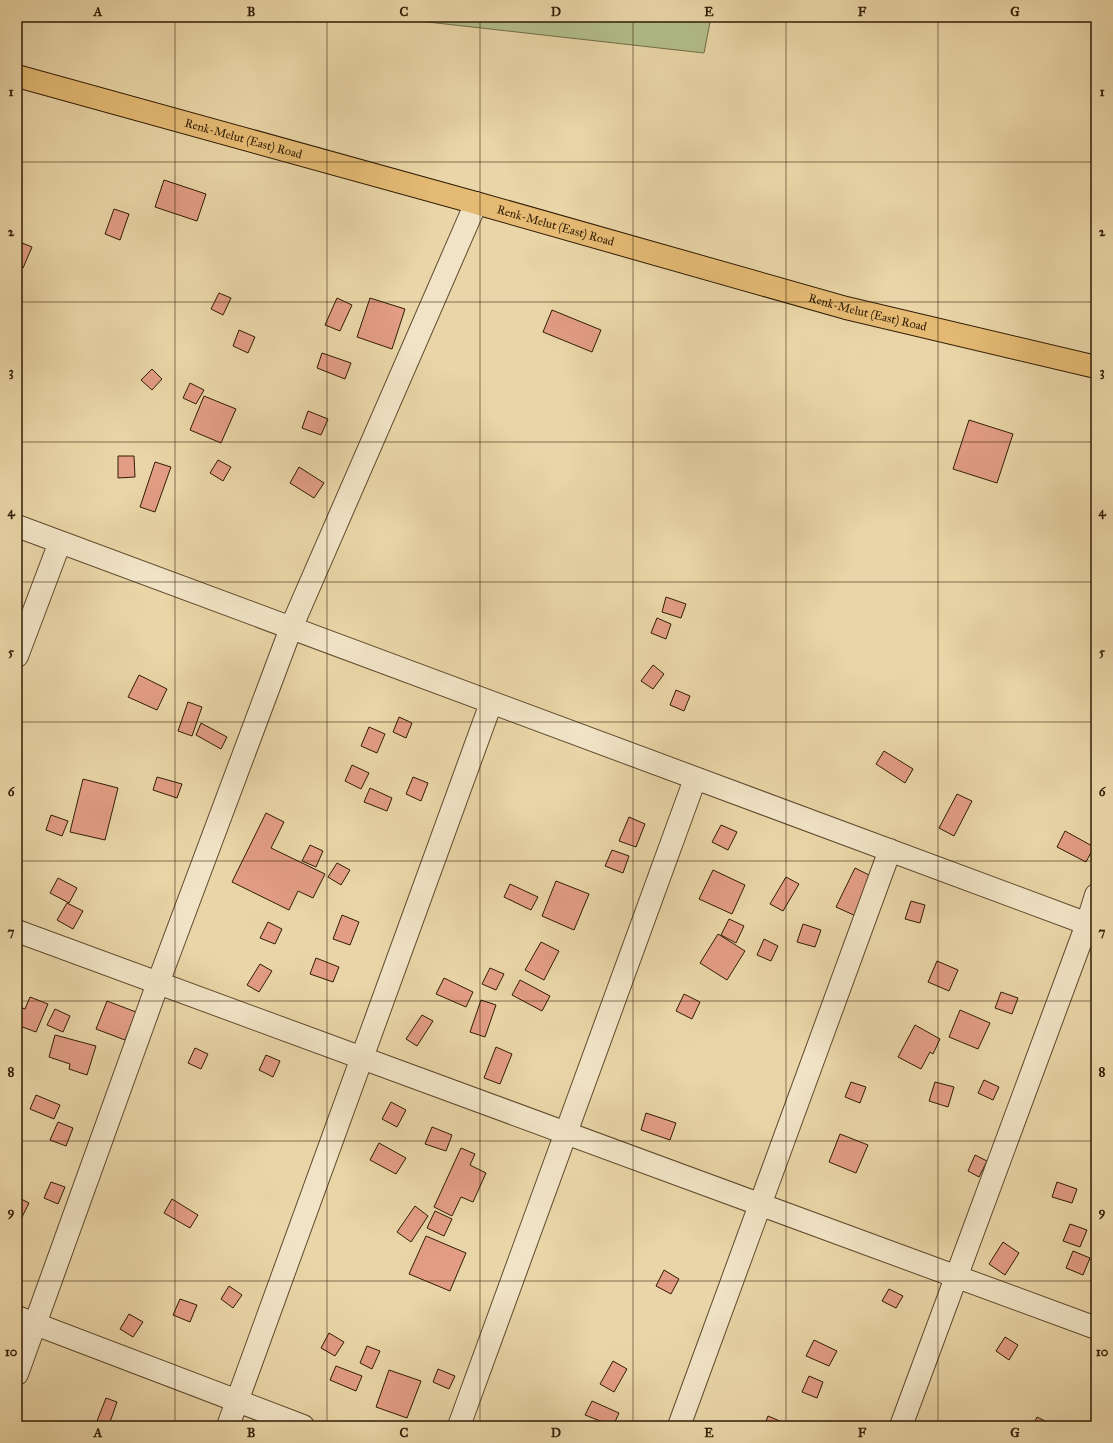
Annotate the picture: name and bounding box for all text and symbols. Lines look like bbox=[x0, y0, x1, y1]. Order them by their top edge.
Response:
text: A bbox=[93, 4, 103, 20]
text: B bbox=[247, 4, 256, 20]
text: C bbox=[400, 4, 409, 20]
text: D bbox=[551, 4, 561, 20]
text: E bbox=[704, 4, 714, 20]
text: F bbox=[858, 4, 867, 20]
text: G bbox=[1010, 4, 1020, 20]
text: 1 bbox=[8, 84, 14, 100]
text: 1 bbox=[1099, 84, 1105, 100]
street label: Renk-Melut (East) Road bbox=[183, 116, 304, 162]
street label: Renk-Melut (East) Road bbox=[495, 202, 616, 249]
text: 2 bbox=[8, 224, 15, 240]
text: 2 bbox=[1099, 224, 1106, 240]
street label: Renk-Melut (East) Road bbox=[807, 291, 928, 334]
text: 3 bbox=[8, 364, 14, 380]
text: 3 bbox=[1099, 364, 1105, 380]
text: 4 bbox=[7, 504, 15, 520]
text: 4 bbox=[1098, 504, 1106, 520]
text: 5 bbox=[8, 644, 15, 660]
text: 5 bbox=[1099, 644, 1106, 660]
text: 6 bbox=[8, 784, 16, 800]
text: 6 bbox=[1099, 784, 1107, 800]
text: 7 bbox=[8, 924, 15, 940]
text: 7 bbox=[1099, 924, 1106, 940]
text: 8 bbox=[8, 1064, 15, 1080]
text: 8 bbox=[1099, 1064, 1106, 1080]
text: 9 bbox=[8, 1204, 15, 1220]
text: 9 bbox=[1099, 1204, 1106, 1220]
text: 10 bbox=[5, 1344, 18, 1360]
text: 10 bbox=[1096, 1344, 1109, 1360]
text: A bbox=[93, 1425, 103, 1441]
text: B bbox=[247, 1425, 256, 1441]
text: C bbox=[400, 1425, 409, 1441]
text: D bbox=[551, 1425, 561, 1441]
text: E bbox=[704, 1425, 714, 1441]
text: F bbox=[858, 1425, 867, 1441]
text: G bbox=[1010, 1425, 1020, 1441]

